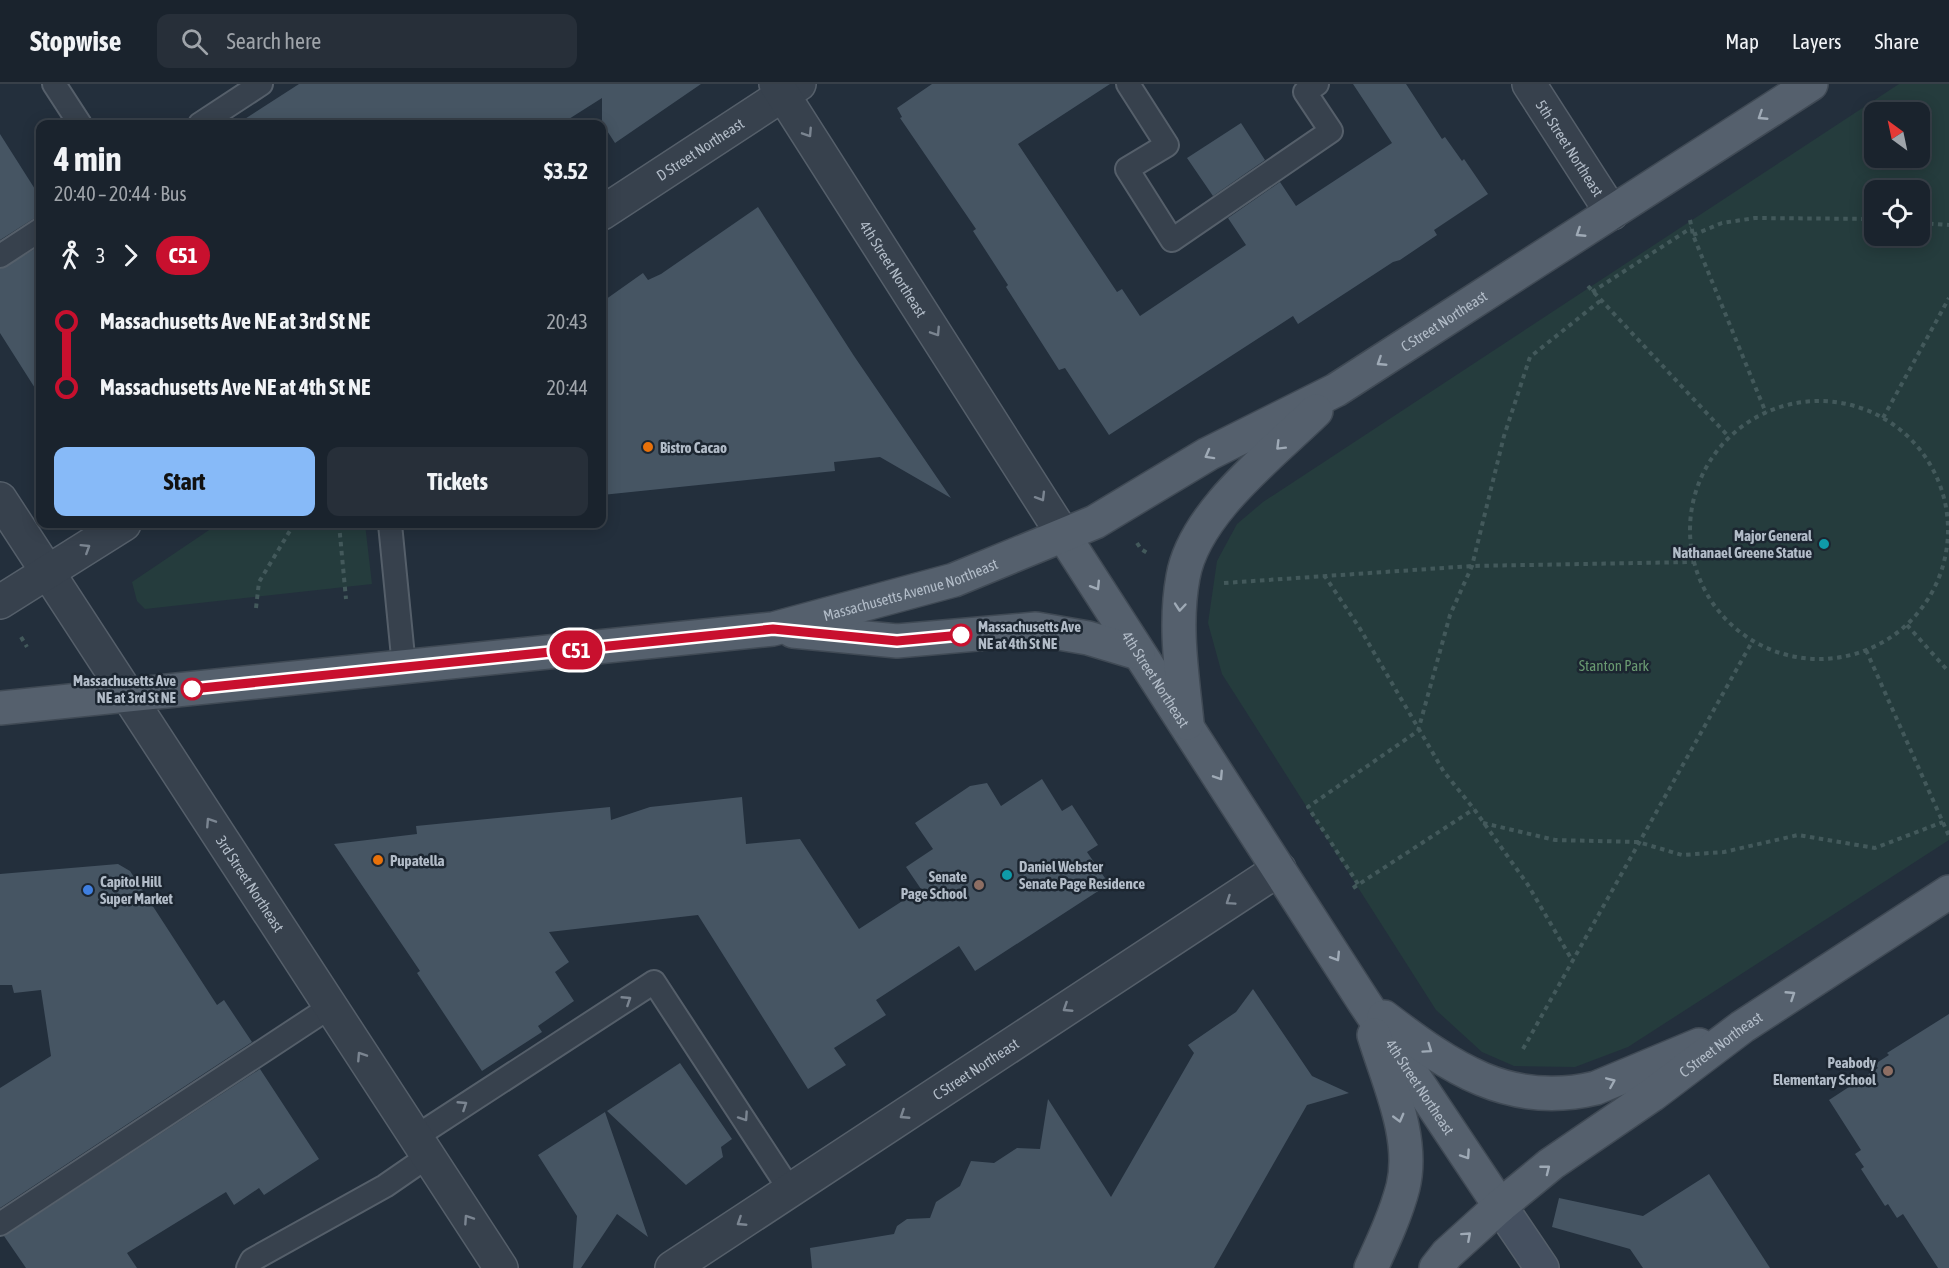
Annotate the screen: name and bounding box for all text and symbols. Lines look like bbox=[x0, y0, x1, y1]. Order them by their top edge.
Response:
search box bbox=[157, 14, 577, 68]
text: Stopwise bbox=[30, 25, 121, 57]
icon: search bbox=[178, 25, 211, 58]
text: Search here bbox=[226, 28, 321, 54]
text: Map bbox=[1725, 29, 1759, 53]
text: Layers bbox=[1792, 29, 1842, 53]
text: Share bbox=[1875, 29, 1919, 53]
street label: 5th Street Northeast bbox=[1533, 97, 1607, 199]
north arrow bbox=[1864, 102, 1930, 168]
map controls bbox=[1864, 102, 1930, 246]
one-way arrow bbox=[1758, 109, 1769, 120]
street label: D Street Northeast bbox=[653, 114, 747, 184]
one-way arrow bbox=[800, 127, 812, 137]
text: 4 min bbox=[54, 140, 121, 178]
text: $3.52 bbox=[544, 158, 588, 184]
button: locate bbox=[1864, 180, 1930, 246]
text: 20:40 – 20:44 · Bus bbox=[54, 182, 187, 205]
street label: 4th Street Northeast bbox=[857, 217, 931, 320]
one-way arrow bbox=[1576, 226, 1587, 237]
icon: walk bbox=[54, 239, 87, 272]
icon: forward bbox=[114, 239, 147, 272]
text: C51 bbox=[168, 243, 198, 267]
text: 3 bbox=[96, 244, 105, 267]
street label: C Street Northeast bbox=[1397, 287, 1490, 355]
text: Massachusetts Ave NE at 3rd St NE bbox=[100, 308, 370, 334]
text: 20:43 bbox=[546, 310, 588, 333]
one-way arrow bbox=[929, 325, 940, 336]
one-way arrow bbox=[1377, 354, 1387, 366]
text: Massachusetts Ave NE at 4th St NE bbox=[100, 374, 370, 400]
text: 20:44 bbox=[546, 376, 588, 399]
place label: Bistro Cacao bbox=[660, 439, 727, 456]
one-way arrow bbox=[1276, 439, 1287, 450]
marker: Bistro Cacao bbox=[641, 440, 655, 454]
button: Start bbox=[54, 447, 315, 516]
button: Tickets bbox=[327, 447, 588, 516]
one-way arrow bbox=[1205, 447, 1215, 459]
one-way arrow bbox=[1033, 491, 1045, 501]
place label: Major General Nathanael Greene Statue bbox=[1672, 527, 1813, 561]
marker: Major General Nathanael Greene Statue bbox=[1817, 537, 1831, 551]
one-way arrow bbox=[80, 544, 90, 556]
street label: Massachusetts Avenue Northeast bbox=[821, 555, 1000, 624]
one-way arrow bbox=[1088, 579, 1099, 590]
one-way arrow bbox=[1174, 602, 1187, 611]
place label: Massachusetts Ave NE at 4th St NE bbox=[978, 618, 1081, 652]
marker: Massachusetts Ave NE at 4th St NE bbox=[950, 624, 972, 646]
street label: 4th Street Northeast bbox=[1119, 628, 1193, 730]
line badge: C51 bbox=[542, 630, 610, 670]
text: C51 bbox=[561, 638, 591, 662]
park label: Stanton Park bbox=[1579, 657, 1650, 674]
place label: Massachusetts Ave NE at 3rd St NE bbox=[73, 672, 177, 706]
marker: Massachusetts Ave NE at 3rd St NE bbox=[181, 678, 203, 700]
one-way arrow bbox=[1212, 769, 1223, 780]
one-way arrow bbox=[207, 817, 218, 828]
street label: 3rd Street Northeast bbox=[213, 832, 288, 935]
place label: Pupatella bbox=[390, 852, 445, 869]
marker: Pupatella bbox=[371, 853, 385, 867]
place label: Daniel Webster Senate Page Residence bbox=[1019, 858, 1145, 892]
place label: Senate Page School bbox=[901, 868, 968, 902]
marker: Daniel Webster Senate Page Residence bbox=[1000, 868, 1014, 882]
place label: Capitol Hill Super Market bbox=[100, 873, 174, 907]
marker: Senate Page School bbox=[972, 878, 986, 892]
marker: Capitol Hill Super Market bbox=[81, 883, 95, 897]
one-way arrow bbox=[1226, 894, 1237, 905]
one-way arrow bbox=[1329, 951, 1341, 961]
one-way arrow bbox=[1784, 991, 1795, 1002]
one-way arrow bbox=[620, 996, 631, 1007]
one-way arrow bbox=[1063, 1001, 1074, 1012]
street label: C Street Northeast bbox=[1675, 1008, 1765, 1080]
street label: C Street Northeast bbox=[929, 1034, 1021, 1103]
street label: 4th Street Northeast bbox=[1383, 1036, 1458, 1138]
one-way arrow bbox=[1421, 1042, 1432, 1053]
one-way arrow bbox=[357, 1052, 369, 1062]
place label: Peabody Elementary School bbox=[1773, 1054, 1877, 1088]
marker: Peabody Elementary School bbox=[1881, 1064, 1895, 1078]
one-way arrow bbox=[1604, 1077, 1615, 1089]
one-way arrow bbox=[457, 1101, 467, 1113]
one-way arrow bbox=[900, 1108, 911, 1119]
one-way arrow bbox=[737, 1110, 748, 1121]
one-way arrow bbox=[1391, 1113, 1404, 1123]
one-way arrow bbox=[1459, 1149, 1470, 1160]
one-way arrow bbox=[1539, 1166, 1550, 1177]
one-way arrow bbox=[464, 1215, 476, 1225]
one-way arrow bbox=[737, 1215, 748, 1226]
one-way arrow bbox=[1460, 1232, 1471, 1243]

